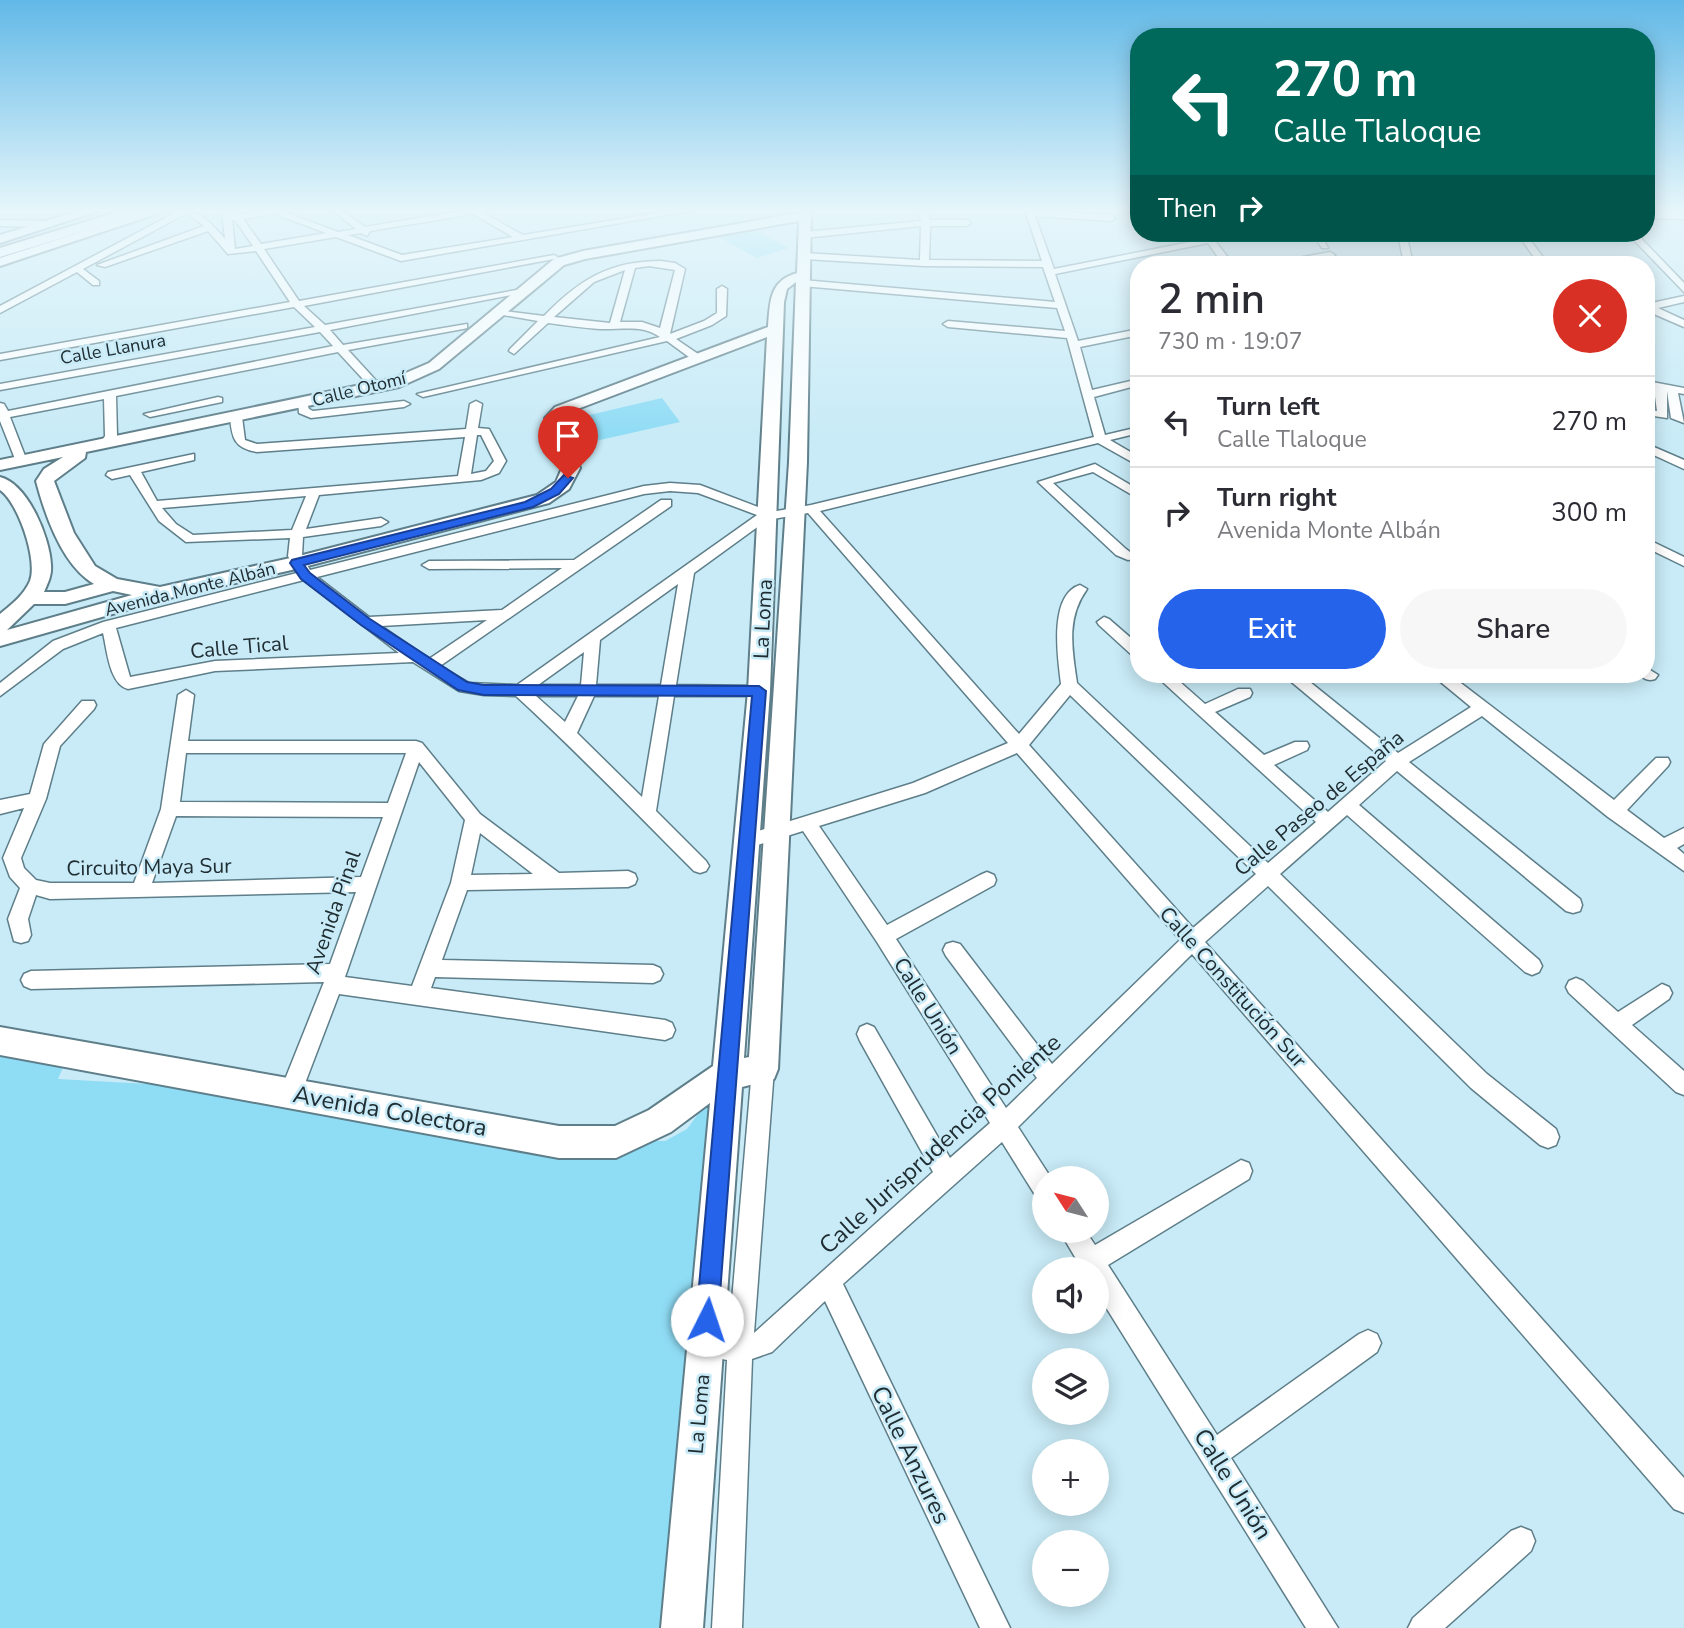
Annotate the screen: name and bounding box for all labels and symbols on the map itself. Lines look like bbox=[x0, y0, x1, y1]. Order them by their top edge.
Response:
street label: Calle Llanura bbox=[58, 328, 168, 370]
street label: Calle Otomí bbox=[310, 366, 409, 412]
pin bbox=[538, 406, 598, 478]
street label: Avenida Monte Albán bbox=[102, 556, 278, 622]
street label: La Loma bbox=[747, 578, 779, 660]
street label: Calle Tical bbox=[189, 629, 290, 665]
street label: Calle Paseo de España bbox=[1228, 724, 1410, 882]
street label: Avenida Pinal bbox=[299, 845, 368, 978]
street label: Circuito Maya Sur bbox=[66, 852, 232, 882]
street label: Calle Constitución Sur bbox=[1153, 900, 1313, 1074]
street label: Calle Unión bbox=[887, 952, 969, 1060]
street label: Calle Jurisprudencia Poniente bbox=[812, 1027, 1068, 1261]
street label: Avenida Colectora bbox=[291, 1078, 489, 1144]
north arrow bbox=[1032, 1166, 1110, 1242]
position arrow bbox=[670, 1283, 744, 1357]
street label: La Loma bbox=[682, 1373, 716, 1455]
street label: Calle Anzures bbox=[864, 1381, 958, 1529]
street label: Calle Unión bbox=[1186, 1422, 1280, 1546]

